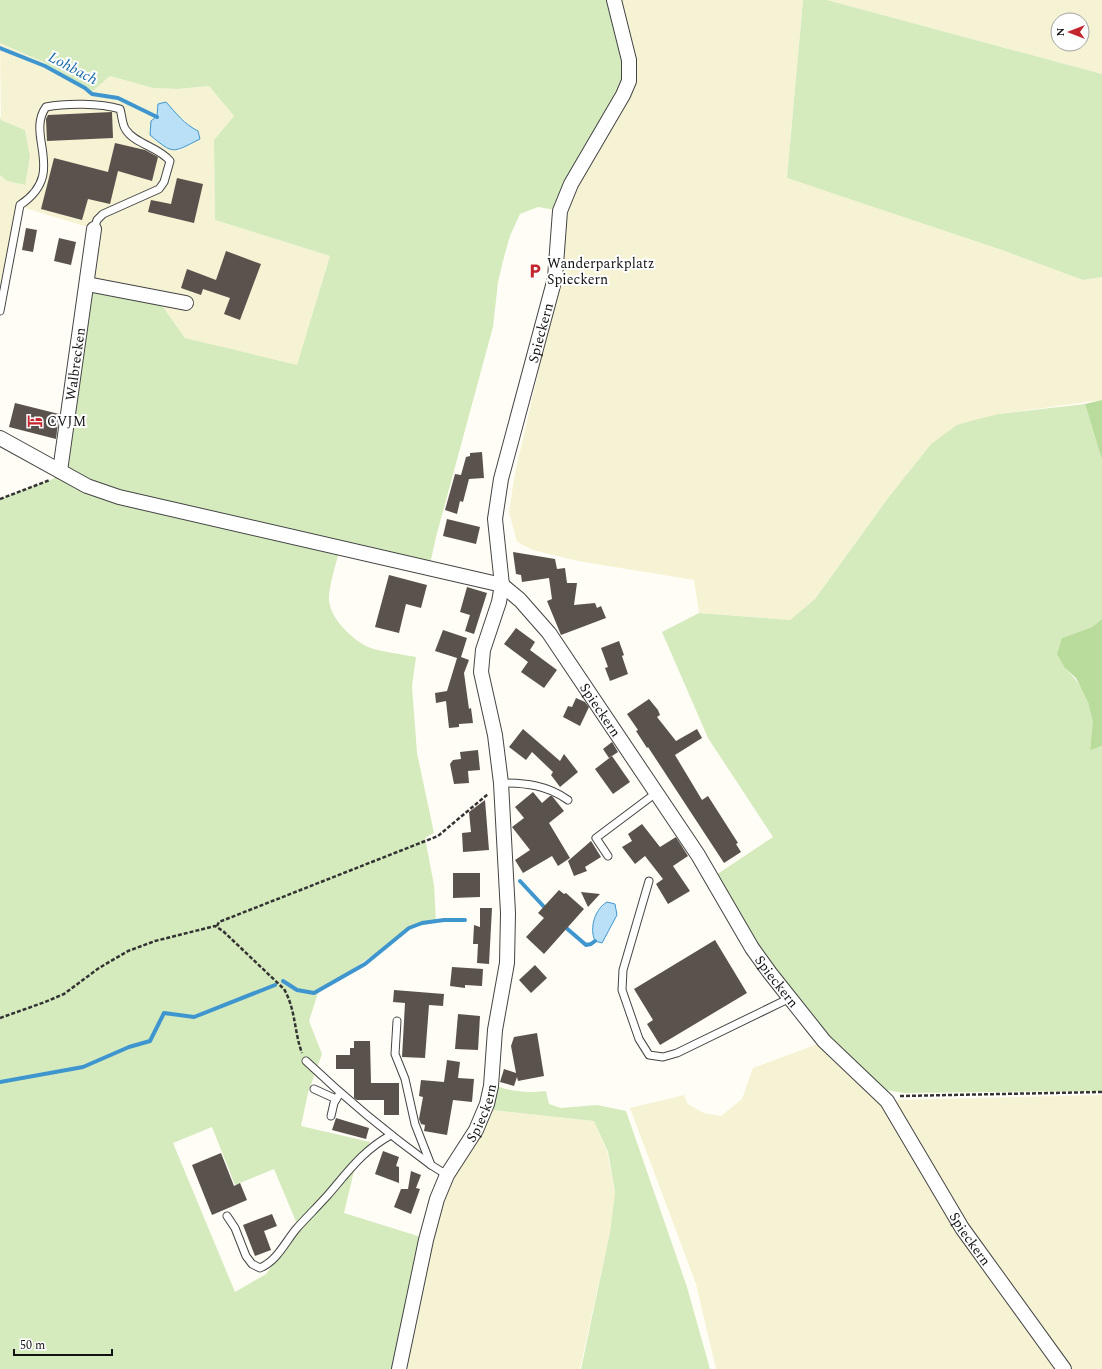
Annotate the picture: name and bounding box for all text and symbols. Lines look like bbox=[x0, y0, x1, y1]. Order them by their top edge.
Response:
north arrow bbox=[1050, 12, 1090, 52]
text: N bbox=[1052, 27, 1069, 36]
water label: Lohbach bbox=[44, 46, 102, 91]
place label: Wanderparkplatz Spieckern bbox=[547, 253, 654, 290]
parking icon: Wanderparkplatz Spieckern bbox=[526, 262, 544, 280]
street label: Spieckern bbox=[523, 301, 559, 365]
street label: Walbrecken bbox=[60, 326, 91, 402]
place label: CVJM bbox=[47, 411, 86, 432]
hotel icon: CVJM bbox=[26, 412, 44, 430]
street label: Spieckern bbox=[574, 679, 626, 741]
street label: Spieckern bbox=[749, 951, 804, 1012]
street label: Spieckern bbox=[461, 1082, 502, 1146]
street label: Spieckern bbox=[944, 1208, 996, 1270]
scale bar bbox=[14, 1331, 112, 1357]
text: 50 m bbox=[20, 1336, 45, 1355]

